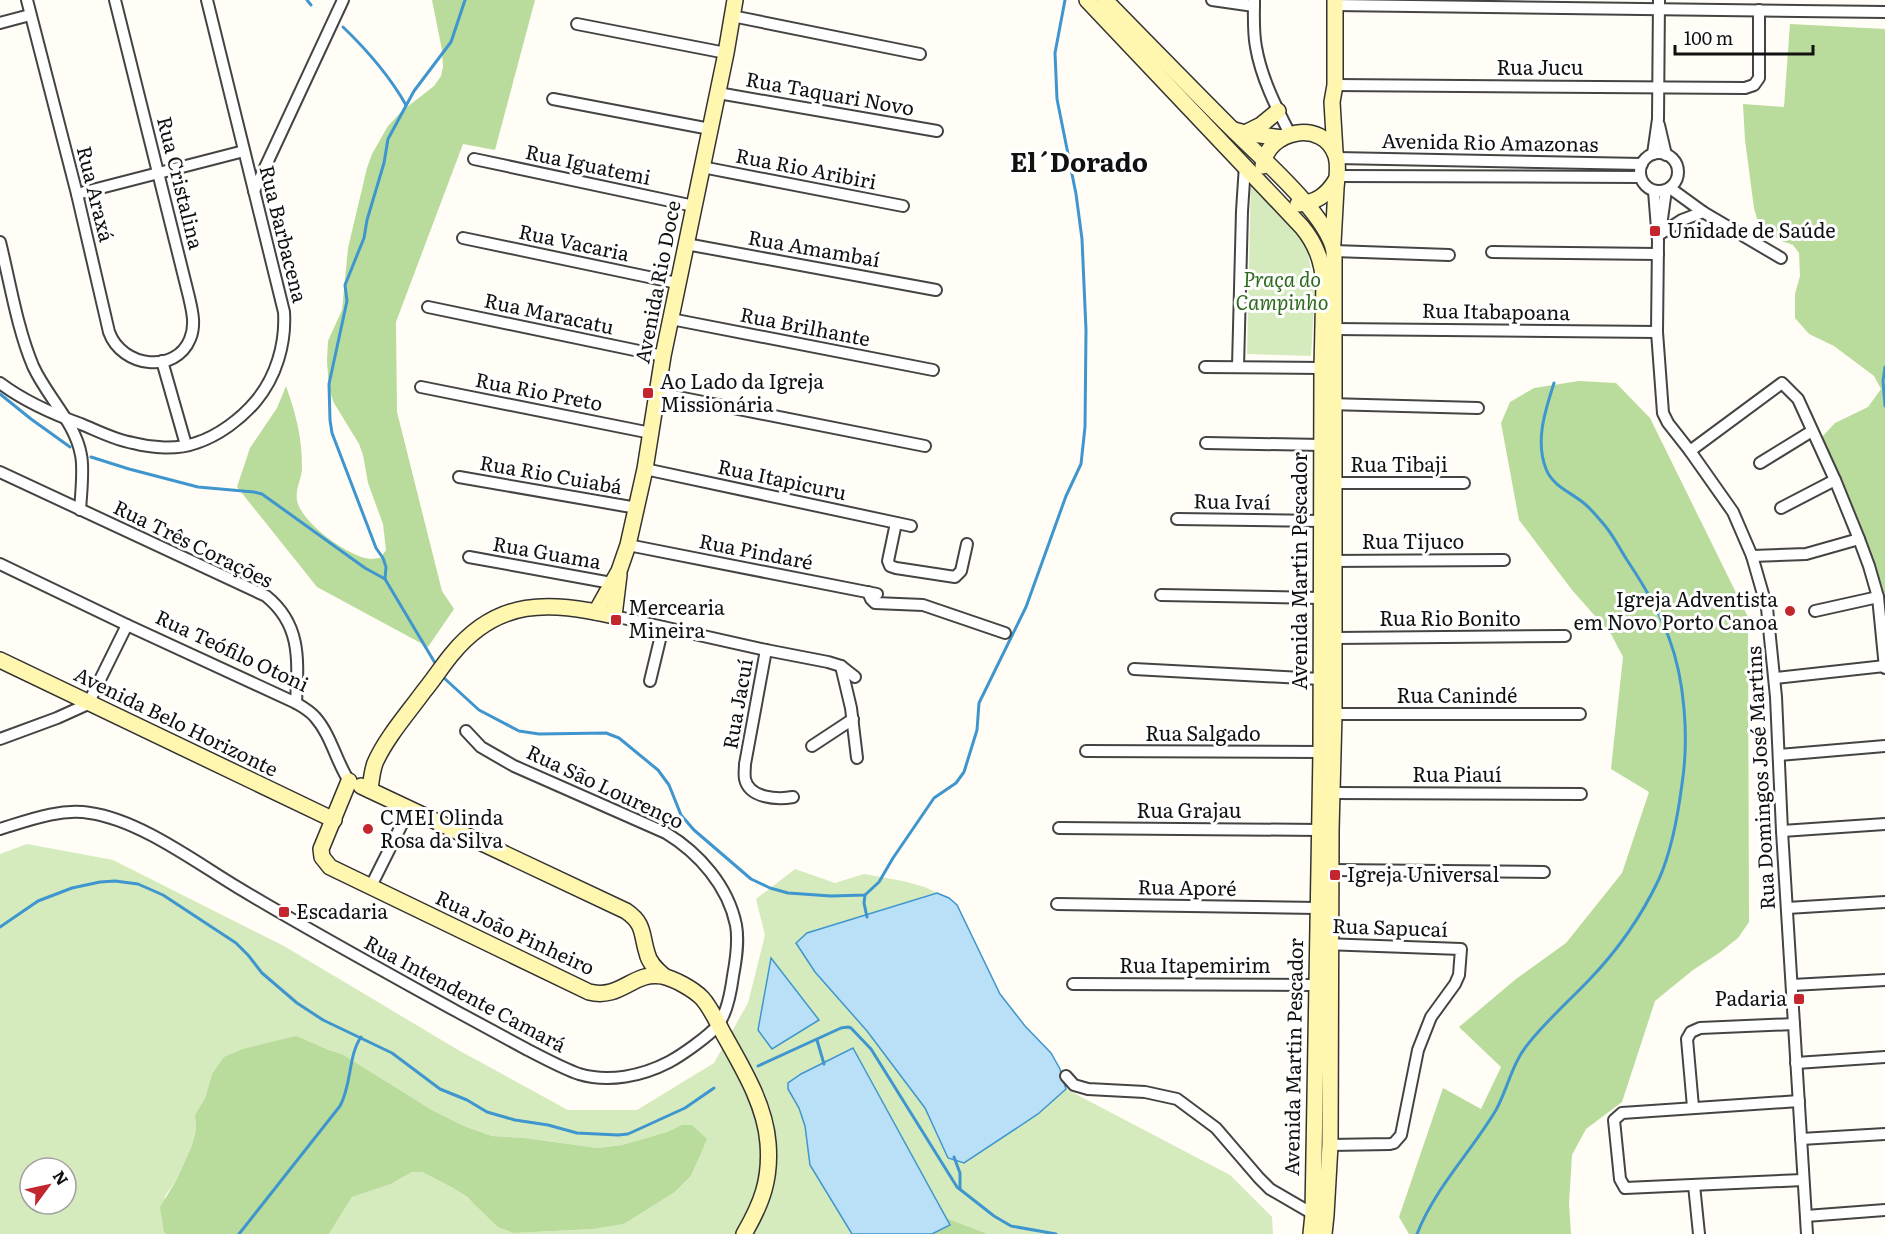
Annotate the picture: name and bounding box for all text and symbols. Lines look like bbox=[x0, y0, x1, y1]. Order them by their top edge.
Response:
scale bar bbox=[1675, 18, 1813, 56]
text: 100 m bbox=[1684, 24, 1733, 51]
street label: Rua Jucu bbox=[1497, 51, 1584, 81]
street label: Rua Taquari Novo bbox=[744, 62, 917, 122]
street label: Rua Cristalina bbox=[151, 113, 213, 252]
street label: Avenida Rio Amazonas bbox=[1381, 124, 1599, 158]
street label: Rua Iguatemi bbox=[523, 135, 654, 191]
street label: Rua Rio Aribiri bbox=[733, 139, 880, 195]
district label: El´Dorado bbox=[1010, 141, 1148, 180]
street label: Rua Araxá bbox=[71, 142, 123, 245]
street label: Rua Barbacena bbox=[253, 162, 317, 306]
street label: Avenida Rio Doce bbox=[626, 198, 687, 366]
place label: Unidade de Saúde bbox=[1667, 214, 1836, 244]
street label: Rua Vacaria bbox=[516, 215, 633, 267]
street label: Rua Amambaí bbox=[746, 221, 883, 273]
marker: Unidade de Saúde bbox=[1648, 224, 1662, 238]
park label: Praça do Campinho bbox=[1236, 263, 1328, 316]
street label: Rua Maracatu bbox=[482, 284, 617, 341]
street label: Rua Itabapoana bbox=[1422, 294, 1571, 326]
street label: Rua Brilhante bbox=[738, 298, 873, 352]
street label: Rua Rio Preto bbox=[473, 363, 606, 417]
place label: Ao Lado da Igreja Missionária bbox=[660, 365, 824, 418]
marker: Ao Lado da Igreja Missionária bbox=[641, 386, 655, 400]
street label: Rua Rio Cuiabá bbox=[478, 446, 625, 500]
street label: Rua Tibaji bbox=[1350, 448, 1448, 478]
street label: Rua Itapicuru bbox=[715, 450, 850, 506]
street label: Avenida Martin Pescador bbox=[1283, 452, 1313, 690]
street label: Rua Ivaí bbox=[1193, 484, 1271, 516]
street label: Rua Três Corações bbox=[109, 491, 279, 594]
street label: Rua Pindaré bbox=[697, 524, 816, 576]
street label: Rua Tijuco bbox=[1362, 525, 1464, 555]
street label: Rua Guama bbox=[491, 527, 604, 575]
place label: Igreja Adventista em Novo Porto Canoa bbox=[1574, 583, 1778, 636]
place label: Mercearia Mineira bbox=[628, 591, 725, 644]
street label: Rua Teófilo Otoni bbox=[151, 600, 315, 698]
street label: Rua Rio Bonito bbox=[1379, 602, 1521, 632]
marker: Igreja Adventista em Novo Porto Canoa bbox=[1783, 604, 1797, 618]
marker: Mercearia Mineira bbox=[609, 613, 623, 627]
street label: Rua Domingos José Martins bbox=[1737, 645, 1781, 911]
street label: Rua Jacuí bbox=[713, 656, 759, 751]
street label: Avenida Belo Horizonte bbox=[70, 658, 284, 783]
street label: Rua Canindé bbox=[1397, 679, 1517, 709]
street label: Rua Salgado bbox=[1145, 717, 1261, 747]
street label: Rua São Lourenço bbox=[522, 736, 689, 835]
street label: Rua Piauí bbox=[1412, 758, 1502, 788]
street label: Rua Grajau bbox=[1137, 794, 1242, 824]
place label: CMEI Olinda Rosa da Silva bbox=[380, 801, 504, 854]
marker: CMEI Olinda Rosa da Silva bbox=[361, 822, 375, 836]
place label: Igreja Universal bbox=[1347, 858, 1500, 888]
marker: Igreja Universal bbox=[1328, 868, 1342, 882]
street label: Rua Aporé bbox=[1137, 870, 1237, 902]
street label: Rua João Pinheiro bbox=[431, 881, 600, 981]
place label: Escadaria bbox=[296, 895, 388, 925]
marker: Escadaria bbox=[277, 905, 291, 919]
street label: Rua Sapucaí bbox=[1332, 909, 1449, 943]
street label: Rua Intendente Camará bbox=[360, 926, 572, 1058]
street label: Avenida Martin Pescador bbox=[1275, 937, 1309, 1176]
street label: Rua Itapemirim bbox=[1119, 949, 1271, 979]
place label: Padaria bbox=[1715, 982, 1787, 1012]
marker: Padaria bbox=[1792, 992, 1806, 1006]
north arrow bbox=[18, 1156, 78, 1216]
text: N bbox=[48, 1165, 75, 1189]

